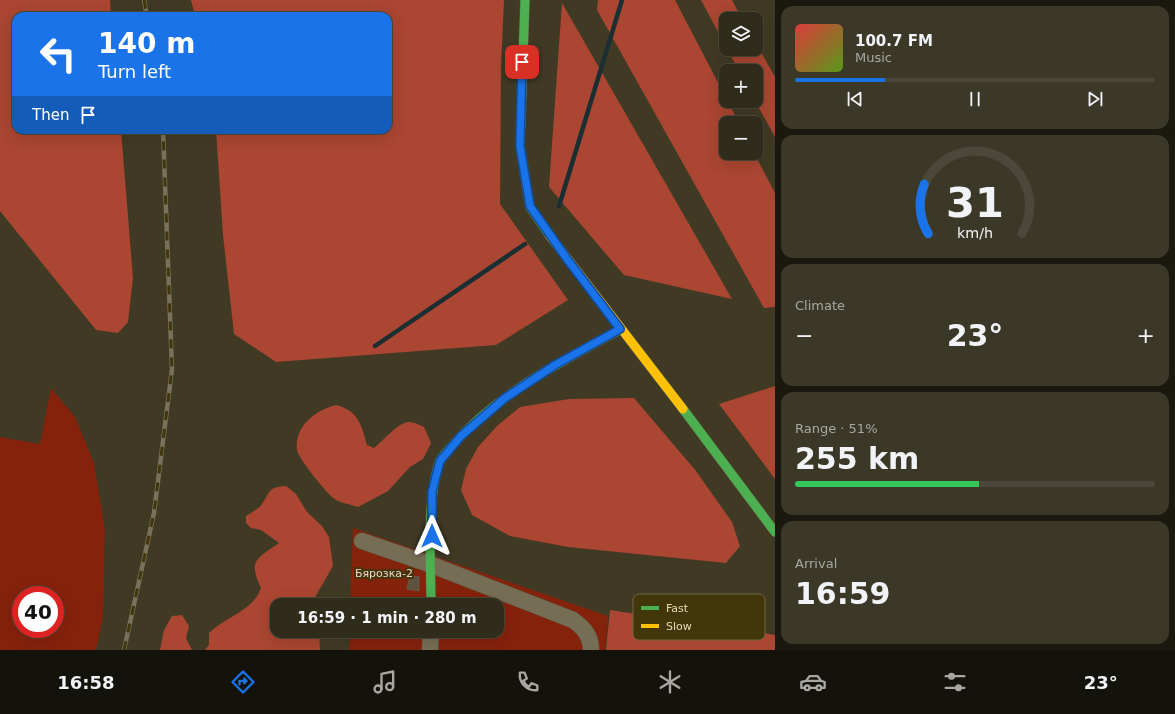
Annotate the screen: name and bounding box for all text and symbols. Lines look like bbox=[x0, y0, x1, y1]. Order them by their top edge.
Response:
map controls bbox=[719, 12, 763, 160]
button: layers bbox=[719, 12, 763, 56]
text: 140 m bbox=[98, 27, 195, 60]
icon: left bbox=[32, 28, 84, 80]
text: 100.7 FM bbox=[855, 32, 933, 50]
pin bbox=[505, 45, 539, 79]
text: Music bbox=[855, 50, 892, 65]
icon: arrive bbox=[511, 51, 533, 73]
text: Turn left bbox=[98, 61, 171, 82]
button: + bbox=[719, 64, 763, 108]
icon: previous bbox=[844, 88, 866, 110]
icon: pause bbox=[964, 88, 986, 110]
icon: next bbox=[1084, 88, 1106, 110]
icon: arrive bbox=[77, 104, 99, 126]
text: Then bbox=[32, 106, 69, 124]
button: − bbox=[719, 116, 763, 160]
text: 31 bbox=[946, 178, 1004, 227]
text: km/h bbox=[957, 225, 993, 241]
text: Climate bbox=[795, 298, 845, 313]
text: 23° bbox=[947, 318, 1003, 353]
text: − bbox=[795, 323, 813, 348]
text: + bbox=[1137, 323, 1155, 348]
text: Range · 51% bbox=[795, 421, 878, 436]
text: 255 km bbox=[795, 441, 919, 476]
position arrow bbox=[411, 515, 453, 557]
text: Arrival bbox=[795, 556, 837, 571]
park label: Бярозка-2 bbox=[355, 567, 413, 580]
text: 16:59 bbox=[795, 576, 891, 611]
speed limit sign: 40 bbox=[12, 586, 64, 638]
legend bbox=[633, 594, 765, 640]
text: Fast bbox=[666, 602, 689, 615]
text: 16:59 · 1 min · 280 m bbox=[297, 609, 477, 627]
text: Slow bbox=[666, 620, 692, 633]
icon: directions bbox=[229, 668, 257, 696]
icon: music bbox=[371, 668, 399, 696]
icon: phone bbox=[514, 668, 542, 696]
icon: climate bbox=[656, 668, 684, 696]
icon: car bbox=[799, 668, 827, 696]
icon: filters bbox=[941, 668, 969, 696]
text: 16:58 bbox=[57, 672, 115, 693]
text: 23° bbox=[1084, 672, 1118, 693]

